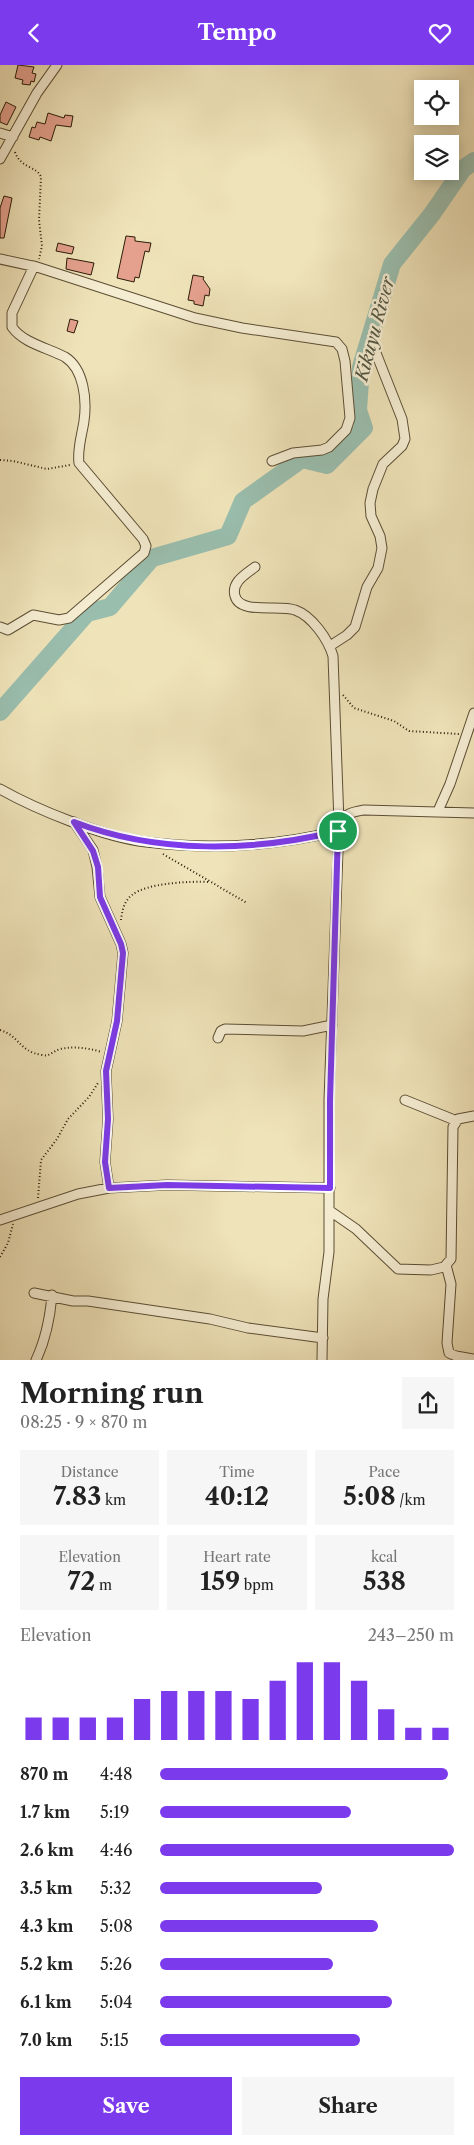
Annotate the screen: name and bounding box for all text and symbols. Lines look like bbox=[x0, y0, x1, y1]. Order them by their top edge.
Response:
icon: back bbox=[20, 19, 48, 47]
text: Tempo bbox=[198, 19, 276, 46]
icon: heart bbox=[426, 19, 454, 47]
map controls bbox=[414, 80, 459, 180]
button: locate bbox=[414, 80, 459, 125]
button: layers bbox=[414, 135, 459, 180]
water label: Kikuyu River bbox=[350, 273, 400, 385]
pin bbox=[317, 810, 359, 852]
icon: arrive bbox=[324, 817, 352, 845]
text: Morning run bbox=[20, 1376, 204, 1410]
button: share bbox=[402, 1377, 454, 1429]
text: 08:25 · 9 × 870 m bbox=[20, 1412, 147, 1432]
text: Distance bbox=[61, 1463, 119, 1481]
text: Time bbox=[219, 1463, 255, 1481]
text: Pace bbox=[369, 1463, 400, 1481]
text: 7.83 bbox=[53, 1481, 101, 1512]
text: 40:12 bbox=[205, 1481, 269, 1512]
text: 5:08 bbox=[343, 1481, 396, 1512]
text: km bbox=[101, 1491, 126, 1509]
text: /km bbox=[396, 1491, 426, 1509]
text: Elevation bbox=[58, 1548, 121, 1566]
text: Heart rate bbox=[203, 1548, 271, 1566]
text: kcal bbox=[371, 1548, 398, 1566]
text: 72 bbox=[67, 1566, 95, 1597]
text: 159 bbox=[200, 1566, 240, 1597]
text: 538 bbox=[363, 1566, 406, 1597]
text: m bbox=[95, 1576, 112, 1594]
text: bpm bbox=[240, 1576, 274, 1594]
text: Elevation bbox=[20, 1625, 91, 1645]
text: 243–250 m bbox=[368, 1625, 454, 1645]
text: 870 m bbox=[20, 1764, 68, 1784]
text: 4:48 bbox=[100, 1764, 132, 1784]
text: 1.7 km bbox=[20, 1802, 70, 1822]
text: 5:19 bbox=[100, 1802, 129, 1822]
text: 2.6 km bbox=[20, 1840, 74, 1860]
text: 4:46 bbox=[100, 1840, 132, 1860]
text: 3.5 km bbox=[20, 1878, 73, 1898]
text: 5:32 bbox=[100, 1878, 131, 1898]
text: 4.3 km bbox=[20, 1916, 73, 1936]
text: 5:08 bbox=[100, 1916, 133, 1936]
text: 5.2 km bbox=[20, 1954, 73, 1974]
text: 5:26 bbox=[100, 1954, 132, 1974]
text: 6.1 km bbox=[20, 1992, 72, 2012]
text: 5:04 bbox=[100, 1992, 133, 2012]
text: 7.0 km bbox=[20, 2030, 72, 2050]
text: 5:15 bbox=[100, 2030, 129, 2050]
button: Save bbox=[20, 2077, 232, 2135]
button: Share bbox=[242, 2077, 454, 2135]

